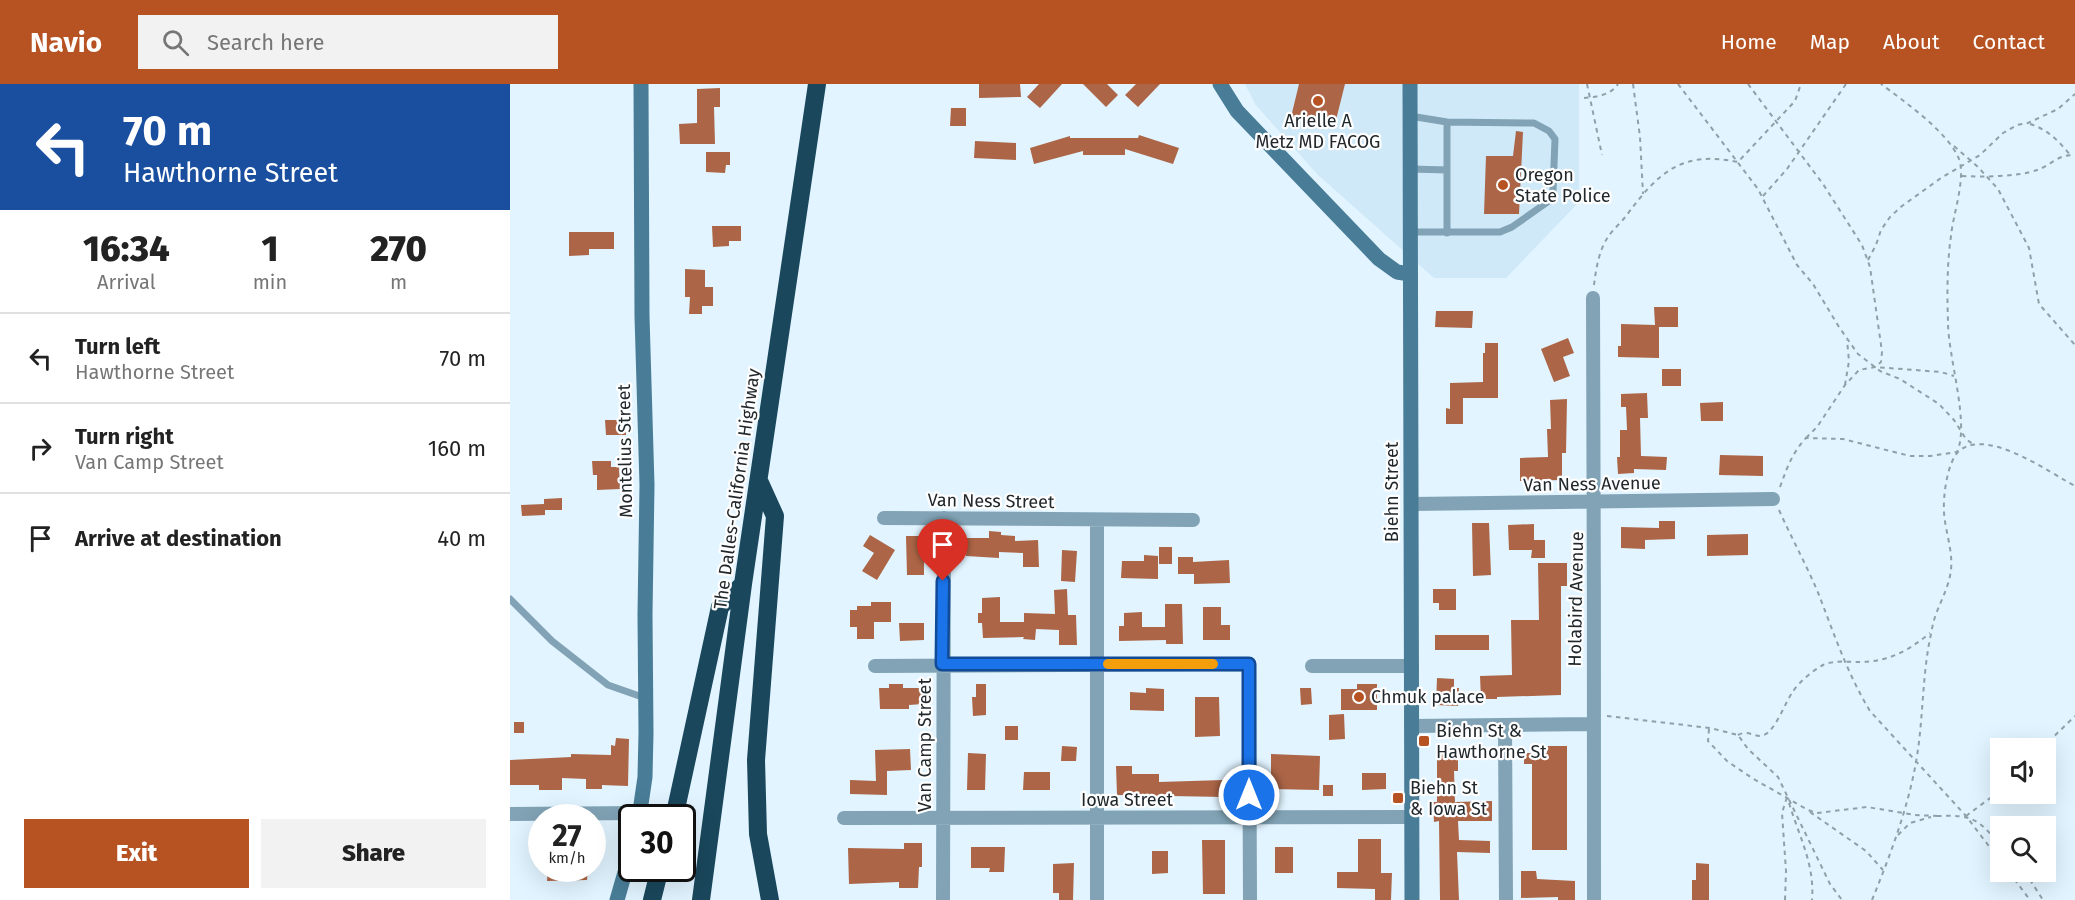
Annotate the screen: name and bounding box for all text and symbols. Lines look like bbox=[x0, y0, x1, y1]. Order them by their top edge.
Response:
search box bbox=[138, 15, 558, 69]
text: Navio bbox=[30, 26, 102, 59]
icon: search bbox=[159, 26, 192, 59]
text: Search here bbox=[207, 29, 325, 56]
text: Home bbox=[1721, 29, 1777, 55]
text: Map bbox=[1810, 29, 1850, 55]
text: About bbox=[1883, 29, 1940, 55]
text: Contact bbox=[1973, 29, 2045, 55]
marker: Arielle A Metz MD FACOG bbox=[1311, 94, 1325, 108]
text: 70 m bbox=[123, 106, 212, 156]
icon: left bbox=[24, 108, 102, 186]
place label: Arielle A Metz MD FACOG bbox=[1256, 110, 1380, 153]
text: Hawthorne Street bbox=[123, 157, 338, 189]
place label: Oregon State Police bbox=[1515, 164, 1611, 207]
marker: Oregon State Police bbox=[1496, 178, 1510, 192]
text: 16:34 bbox=[83, 227, 170, 271]
text: 1 bbox=[261, 227, 278, 271]
text: 270 bbox=[370, 227, 427, 271]
text: Arrival bbox=[97, 270, 156, 294]
text: min bbox=[253, 270, 287, 294]
text: m bbox=[390, 270, 407, 294]
text: Turn left bbox=[75, 333, 160, 360]
icon: left bbox=[24, 342, 57, 375]
text: 70 m bbox=[440, 345, 486, 372]
text: Hawthorne Street bbox=[75, 360, 234, 384]
street label: The Dalles-California Highway bbox=[709, 367, 765, 611]
street label: Montelius Street bbox=[613, 383, 637, 518]
text: Turn right bbox=[75, 423, 174, 450]
icon: right bbox=[24, 432, 57, 465]
text: 160 m bbox=[428, 435, 486, 462]
street label: Biehn Street bbox=[1381, 441, 1403, 542]
text: Van Camp Street bbox=[75, 450, 224, 474]
street label: Van Ness Avenue bbox=[1523, 472, 1661, 496]
street label: Van Ness Street bbox=[927, 489, 1055, 513]
pin bbox=[917, 519, 968, 581]
icon: arrive bbox=[24, 522, 57, 555]
text: Arrive at destination bbox=[75, 525, 282, 552]
text: 40 m bbox=[437, 525, 486, 552]
icon: arrive bbox=[926, 528, 959, 561]
street label: Holabird Avenue bbox=[1564, 531, 1588, 667]
street label: Van Camp Street bbox=[914, 678, 936, 812]
place label: Chmuk palace bbox=[1371, 686, 1485, 708]
marker: Chmuk palace bbox=[1352, 690, 1366, 704]
place label: Biehn St & Hawthorne St bbox=[1436, 720, 1547, 763]
marker: Biehn St & Hawthorne St bbox=[1417, 734, 1431, 748]
map controls bbox=[1990, 738, 2056, 882]
button: sound bbox=[1990, 738, 2056, 804]
position arrow bbox=[1217, 763, 1281, 827]
place label: Biehn St & Iowa St bbox=[1410, 777, 1488, 820]
street label: Iowa Street bbox=[1081, 789, 1173, 811]
marker: Biehn St & Iowa St bbox=[1391, 791, 1405, 805]
speed limit sign: 30 bbox=[618, 804, 696, 882]
button: search bbox=[1990, 816, 2056, 882]
text: 27 bbox=[552, 818, 582, 854]
button: Exit bbox=[24, 819, 249, 888]
button: Share bbox=[261, 819, 486, 888]
text: km/h bbox=[548, 849, 586, 867]

